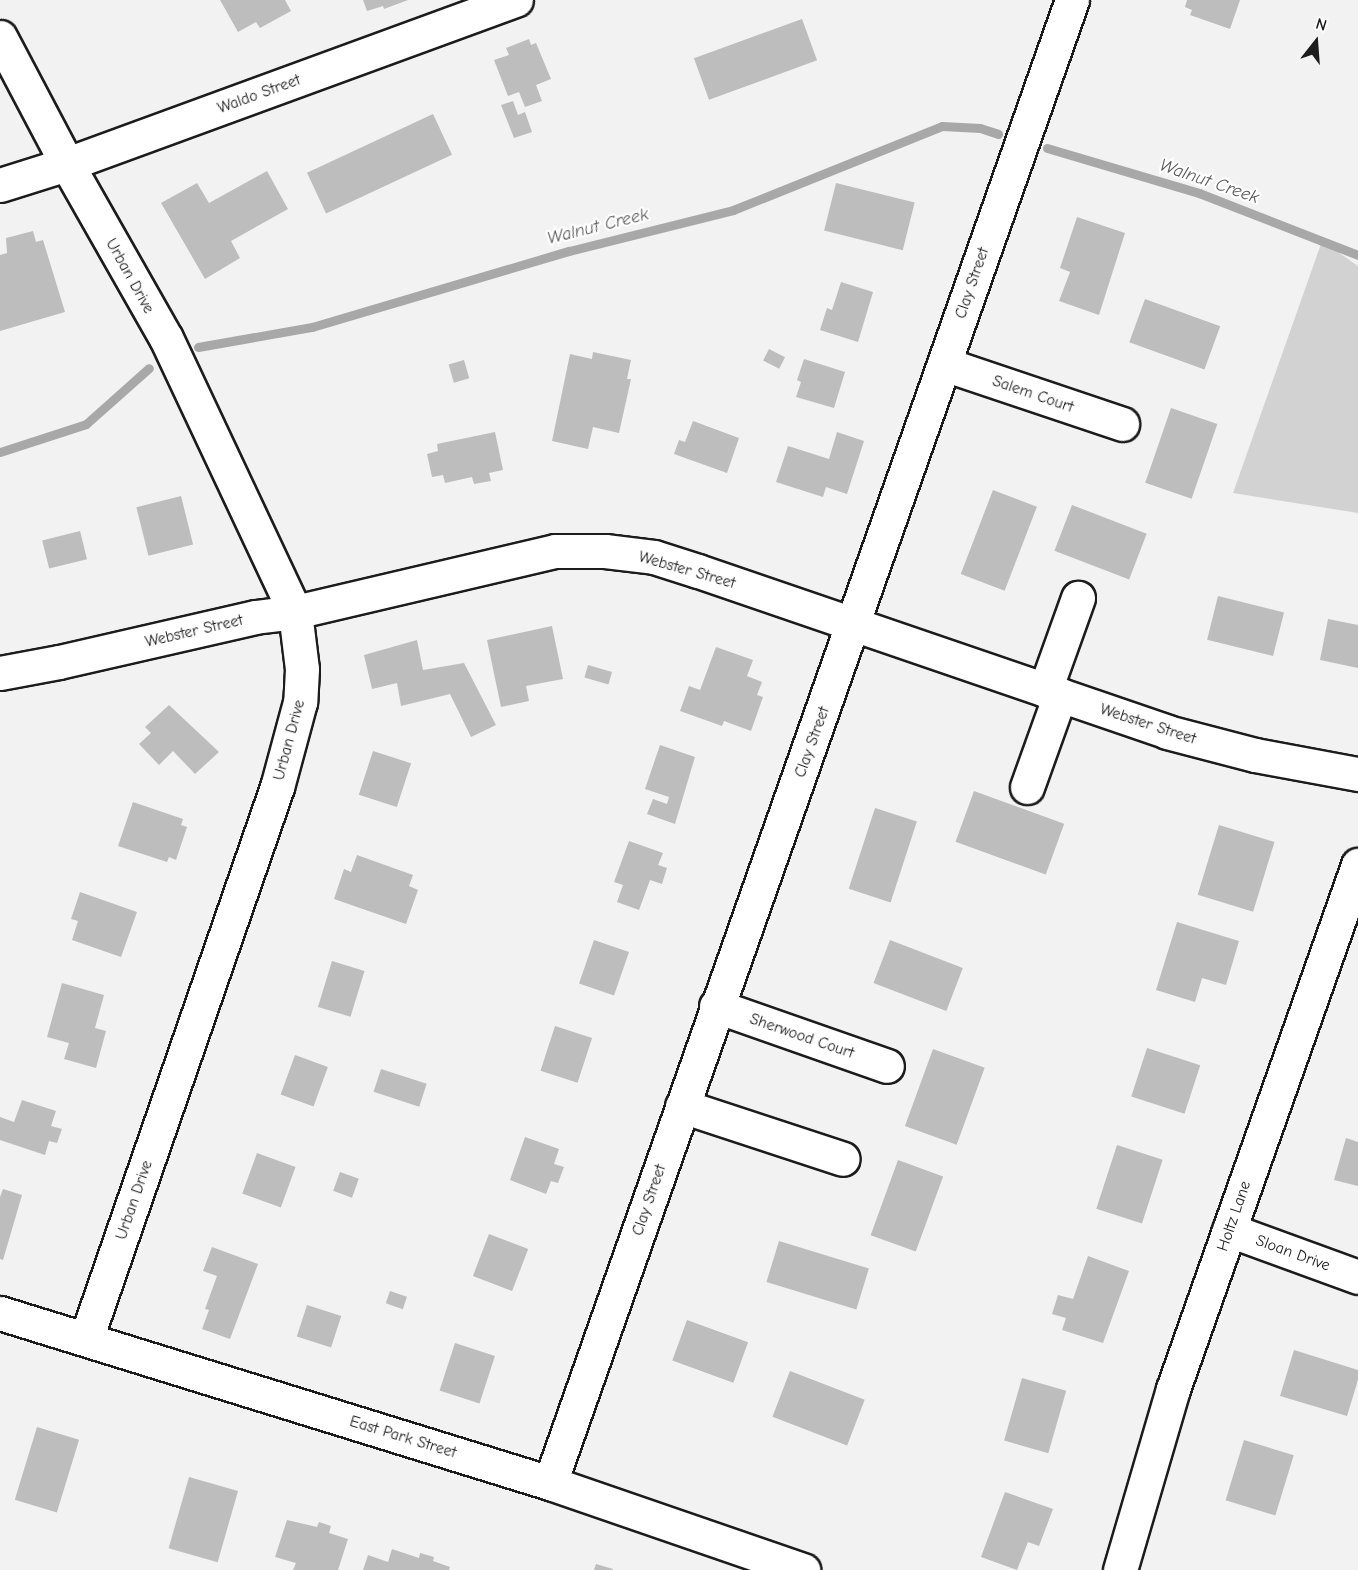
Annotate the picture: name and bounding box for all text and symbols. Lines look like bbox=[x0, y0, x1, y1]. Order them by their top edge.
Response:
north arrow bbox=[1286, 12, 1346, 72]
text: N bbox=[1314, 15, 1329, 35]
street label: Waldo Street bbox=[215, 70, 303, 118]
water label: Walnut Creek bbox=[1156, 155, 1262, 209]
water label: Walnut Creek bbox=[545, 204, 651, 250]
street label: Urban Drive bbox=[102, 235, 158, 317]
street label: Clay Street bbox=[951, 245, 993, 321]
street label: Salem Court bbox=[990, 371, 1076, 417]
street label: Webster Street bbox=[636, 547, 738, 593]
street label: Webster Street bbox=[143, 610, 245, 652]
street label: Urban Drive bbox=[269, 698, 309, 782]
street label: Webster Street bbox=[1098, 699, 1198, 749]
street label: Clay Street bbox=[790, 704, 834, 780]
street label: Sherwood Court bbox=[747, 1009, 857, 1063]
street label: Urban Drive bbox=[111, 1158, 157, 1242]
street label: Clay Street bbox=[628, 1162, 670, 1238]
street label: Holtz Lane bbox=[1213, 1178, 1255, 1254]
street label: Sloan Drive bbox=[1253, 1231, 1333, 1275]
street label: East Park Street bbox=[347, 1412, 459, 1462]

